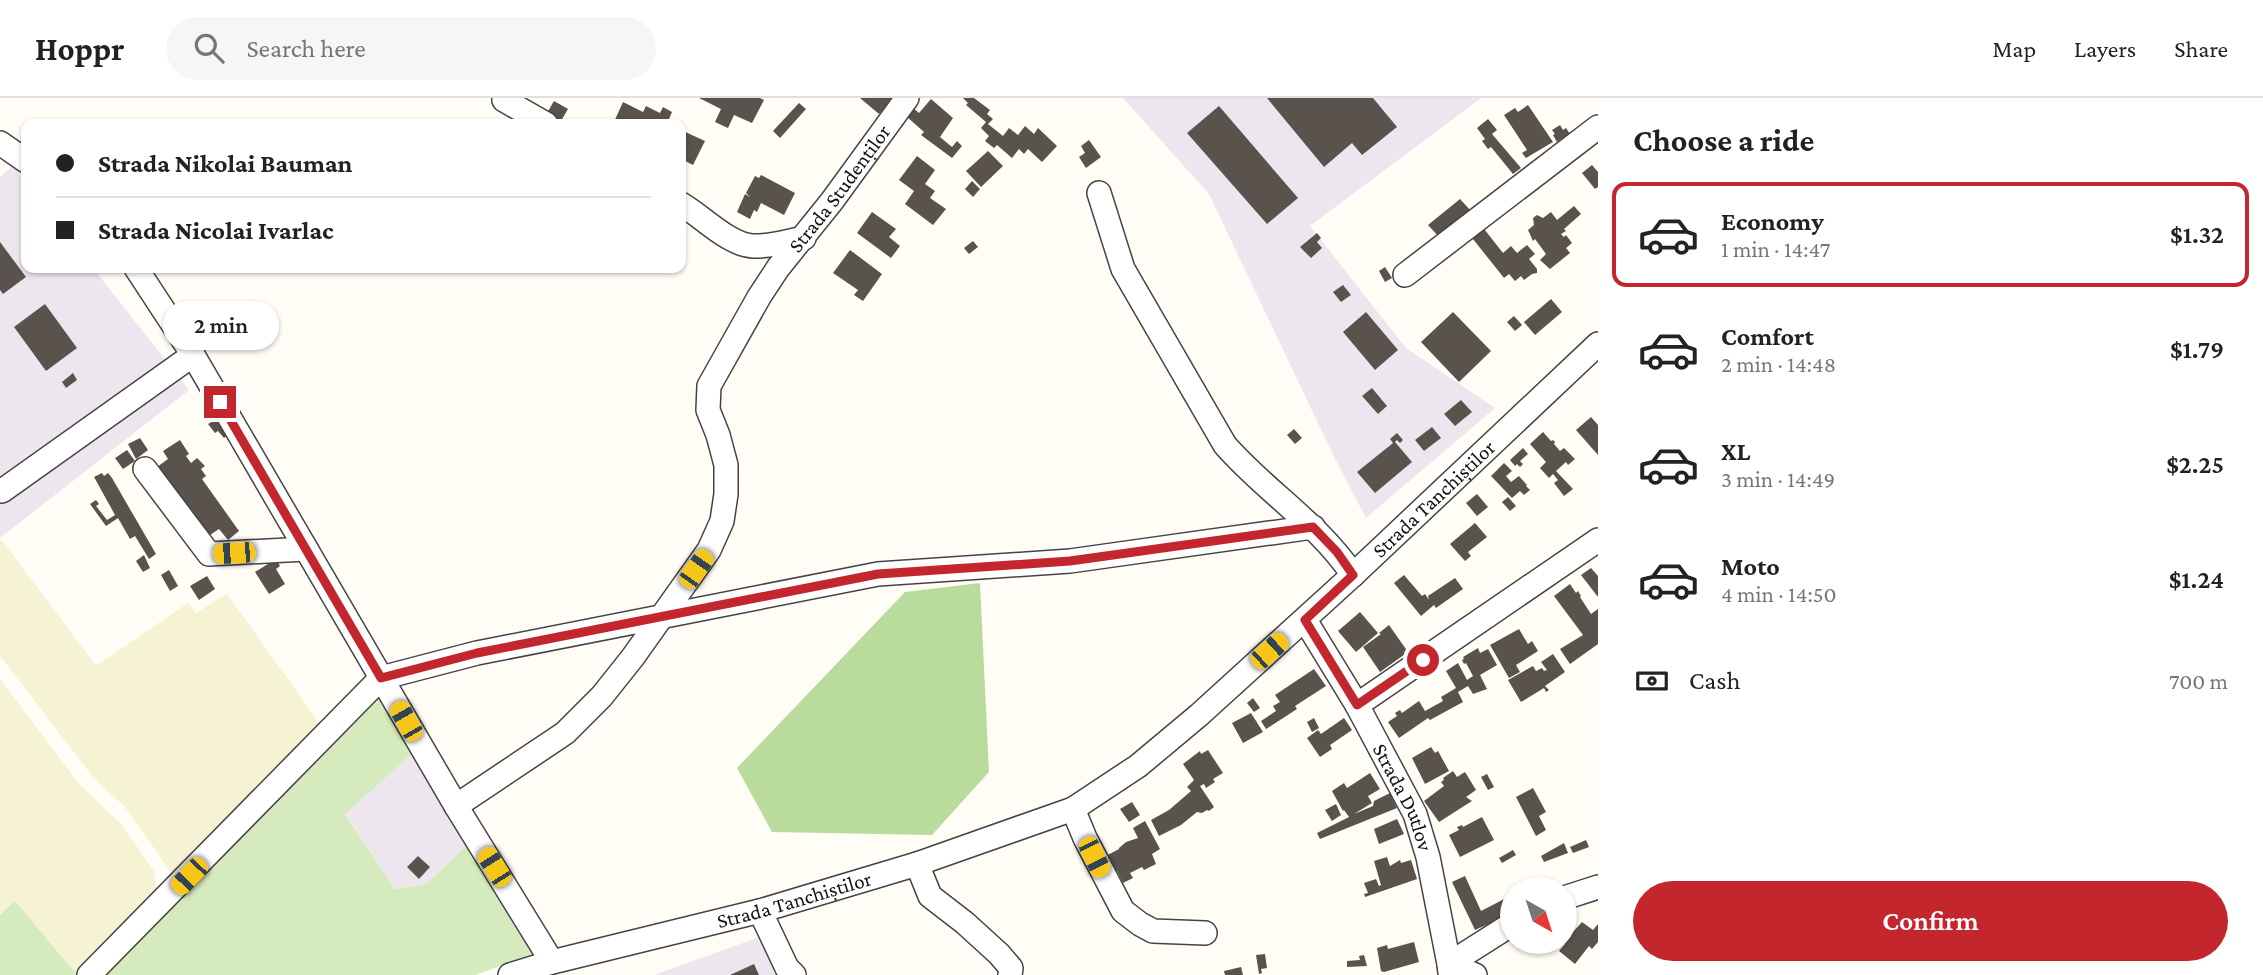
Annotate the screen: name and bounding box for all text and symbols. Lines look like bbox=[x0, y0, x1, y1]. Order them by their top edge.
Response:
search box bbox=[166, 17, 656, 80]
icon: search bbox=[190, 29, 228, 67]
text: Hoppr bbox=[35, 30, 124, 67]
text: Search here bbox=[246, 34, 366, 63]
text: Map bbox=[1992, 35, 2036, 62]
text: Layers bbox=[2074, 35, 2136, 62]
text: Share bbox=[2174, 35, 2228, 62]
street label: Strada Studenților bbox=[784, 120, 896, 257]
text: Choose a ride bbox=[1633, 122, 1814, 158]
text: Strada Nikolai Bauman bbox=[98, 149, 353, 178]
icon: car bbox=[1637, 203, 1700, 266]
text: Economy bbox=[1721, 207, 1824, 236]
text: Strada Nicolai Ivarlac bbox=[98, 216, 334, 245]
text: $1.32 bbox=[2170, 220, 2224, 249]
text: 1 min · 14:47 bbox=[1721, 236, 1830, 262]
callout: 2 min bbox=[162, 300, 278, 350]
text: 2 min bbox=[194, 312, 248, 338]
icon: car bbox=[1637, 318, 1700, 381]
text: Comfort bbox=[1721, 322, 1814, 351]
text: $1.79 bbox=[2170, 335, 2224, 364]
text: 2 min · 14:48 bbox=[1721, 351, 1836, 377]
route end bbox=[204, 386, 236, 418]
icon: car bbox=[1637, 433, 1700, 496]
street label: Strada Tanchiștilor bbox=[1367, 435, 1500, 562]
text: XL bbox=[1721, 437, 1750, 466]
text: $2.25 bbox=[2166, 450, 2224, 479]
text: 3 min · 14:49 bbox=[1721, 466, 1835, 492]
car bbox=[213, 541, 256, 565]
car bbox=[676, 546, 717, 592]
icon: car bbox=[1637, 548, 1700, 611]
text: Moto bbox=[1721, 552, 1780, 581]
text: $1.24 bbox=[2169, 565, 2224, 594]
text: 4 min · 14:50 bbox=[1721, 581, 1837, 607]
car bbox=[1247, 629, 1292, 673]
route start bbox=[1407, 644, 1439, 676]
icon: cash bbox=[1633, 662, 1671, 700]
text: Cash bbox=[1689, 666, 1740, 695]
text: 700 m bbox=[2169, 668, 2228, 694]
car bbox=[387, 698, 426, 744]
street label: Strada Dutlov bbox=[1368, 739, 1438, 854]
car bbox=[1076, 834, 1113, 880]
car bbox=[474, 844, 515, 890]
car bbox=[167, 854, 212, 898]
street label: Strada Tanchiștilor bbox=[714, 866, 875, 933]
north arrow bbox=[1500, 877, 1577, 954]
map controls bbox=[1500, 877, 1577, 954]
button: Confirm bbox=[1633, 881, 2228, 961]

